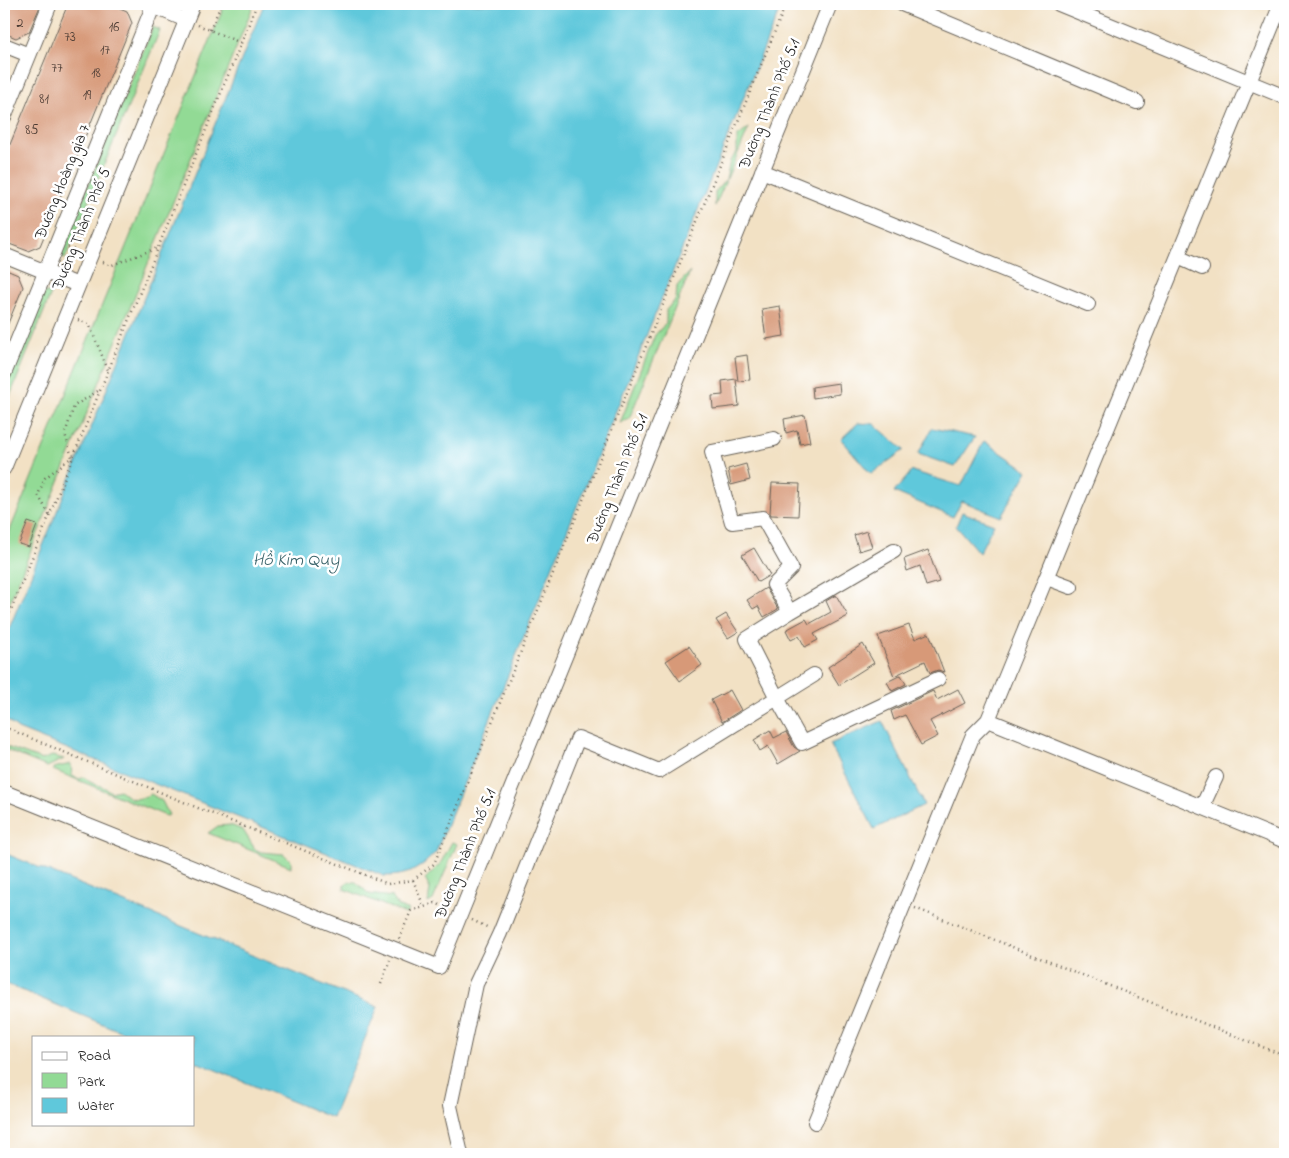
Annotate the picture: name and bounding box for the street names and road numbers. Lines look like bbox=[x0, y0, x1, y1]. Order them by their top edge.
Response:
street label: Đường Thành Phố 5.1 bbox=[733, 35, 807, 174]
street label: Đường Hoàng gia 7 bbox=[29, 120, 97, 244]
street label: Đường Thành Phố 5 bbox=[46, 164, 117, 295]
street label: Đường Thành Phố 5.1 bbox=[581, 410, 655, 549]
street label: Đường Thành Phố 5.1 bbox=[429, 785, 503, 924]

